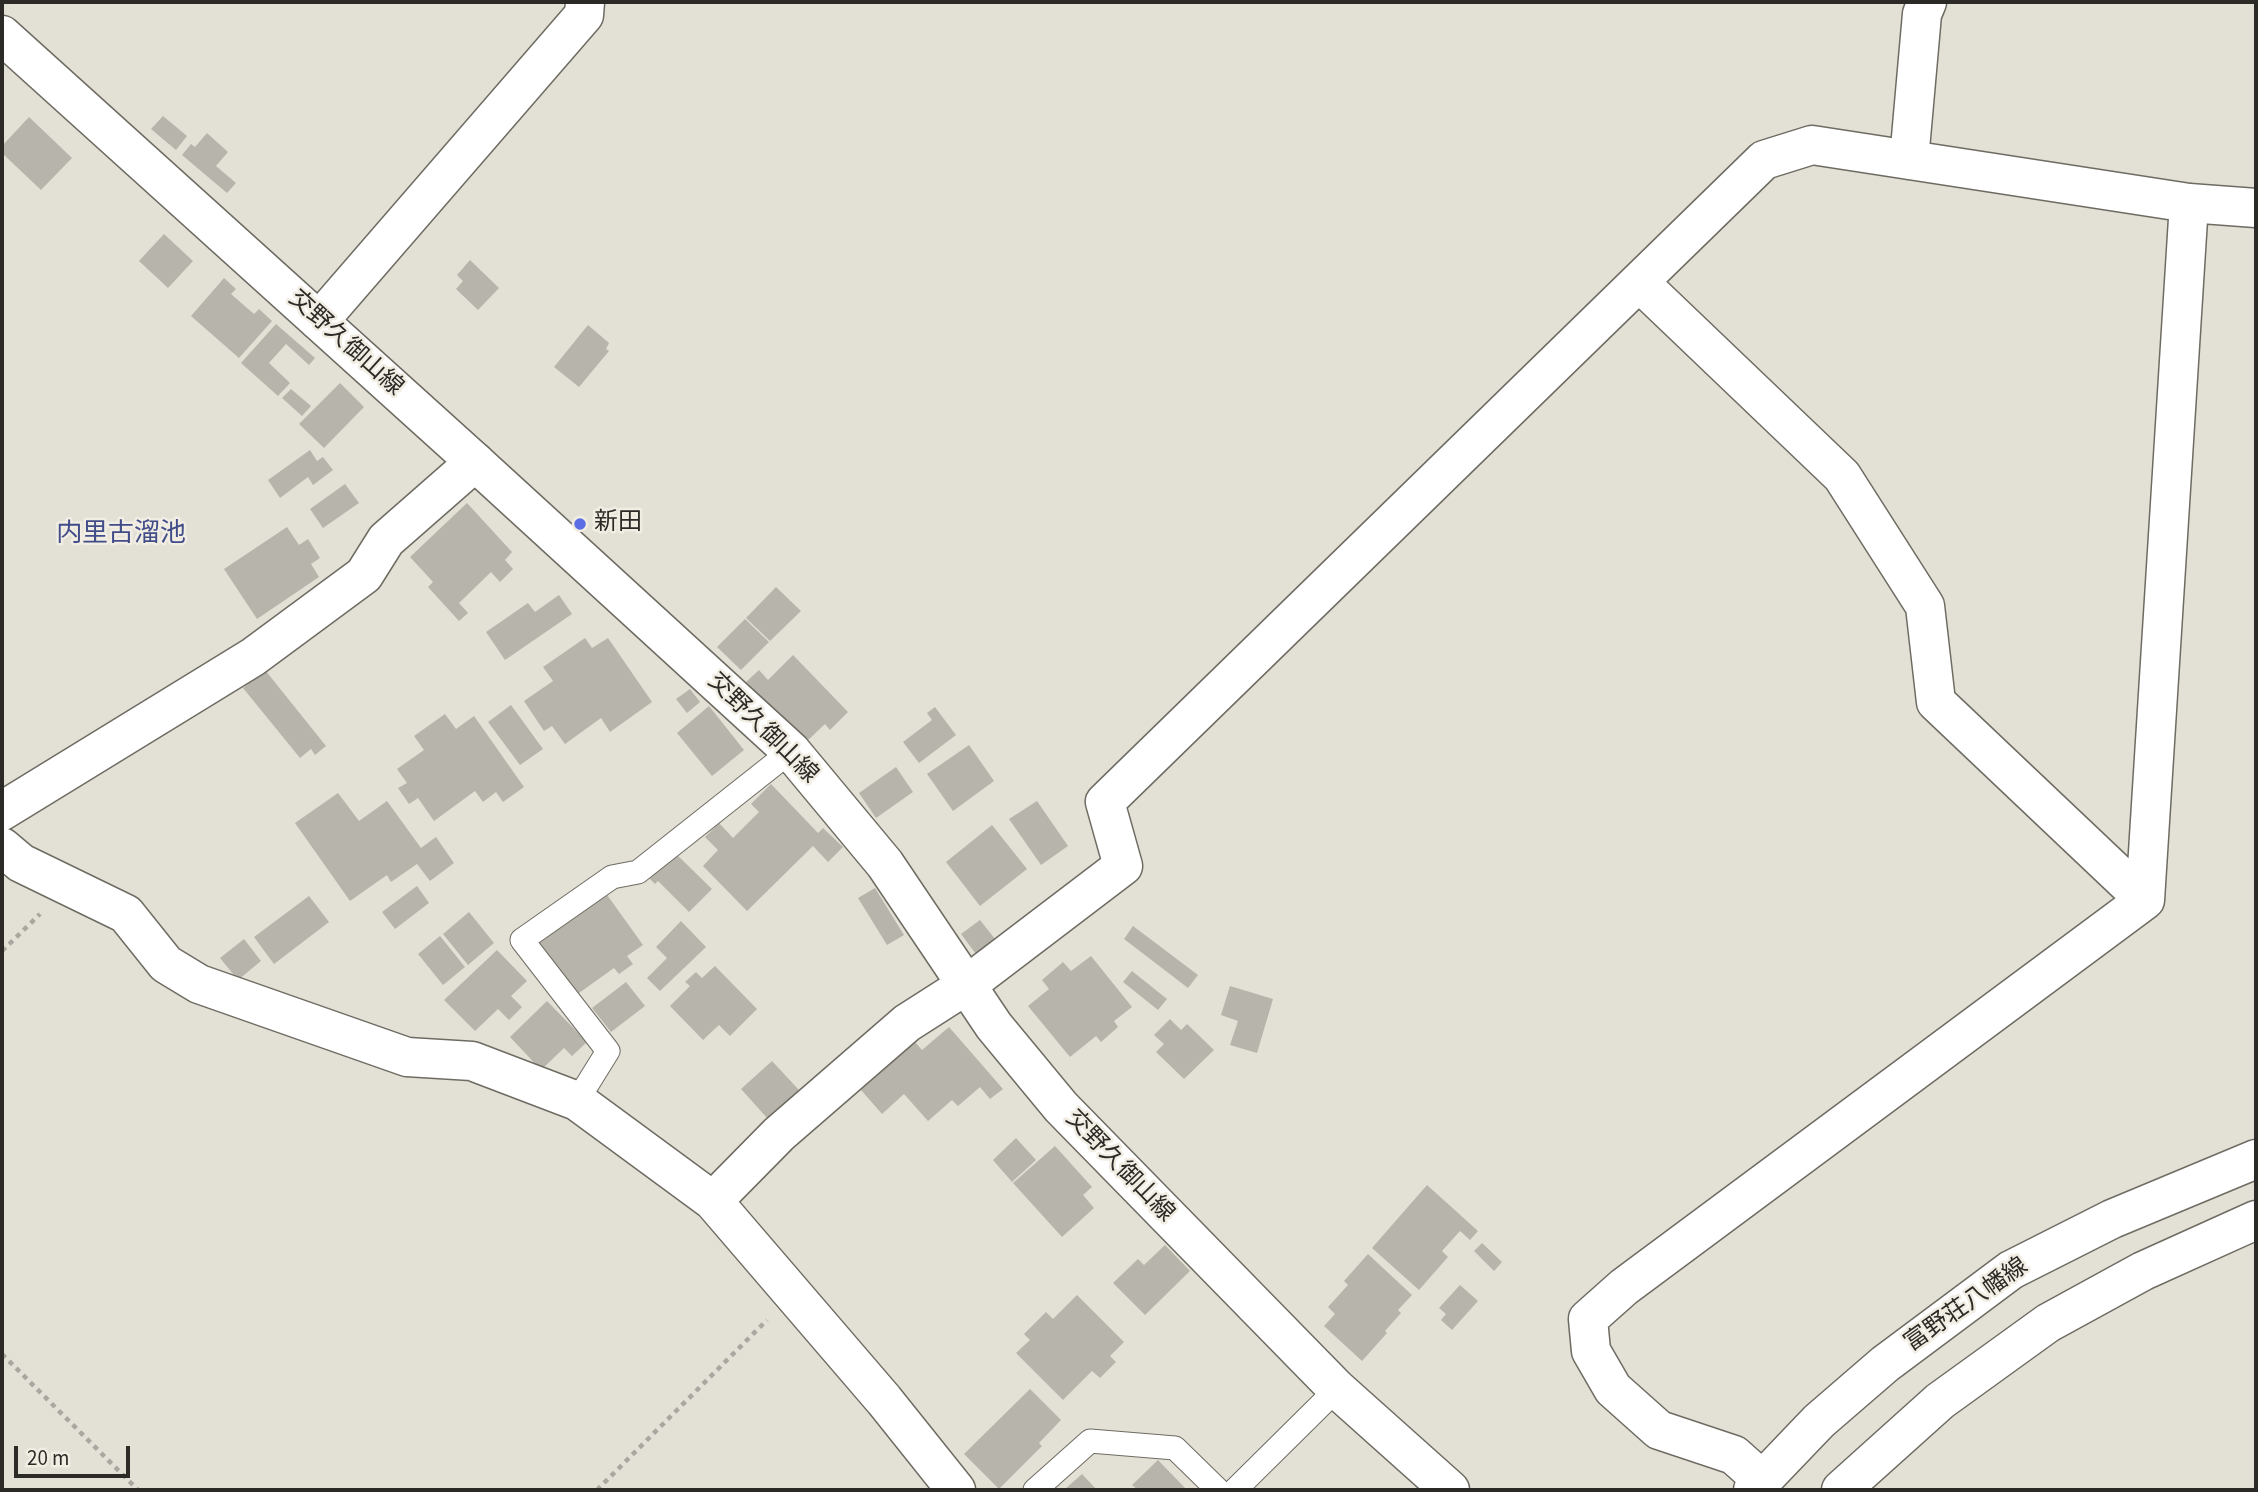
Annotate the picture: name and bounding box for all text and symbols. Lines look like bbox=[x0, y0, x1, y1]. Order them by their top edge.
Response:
street label: 交野久御山線 bbox=[282, 285, 408, 403]
place label: 新田 bbox=[594, 510, 642, 538]
marker: 新田 bbox=[572, 516, 588, 532]
district label: 内里古溜池 bbox=[56, 519, 186, 551]
street label: 交野久御山線 bbox=[701, 668, 823, 790]
street label: 交野久御山線 bbox=[1059, 1105, 1179, 1229]
street label: 富野荘八幡線 bbox=[1900, 1253, 2034, 1359]
scale bar bbox=[18, 1432, 133, 1476]
text: 20 m bbox=[27, 1443, 69, 1473]

